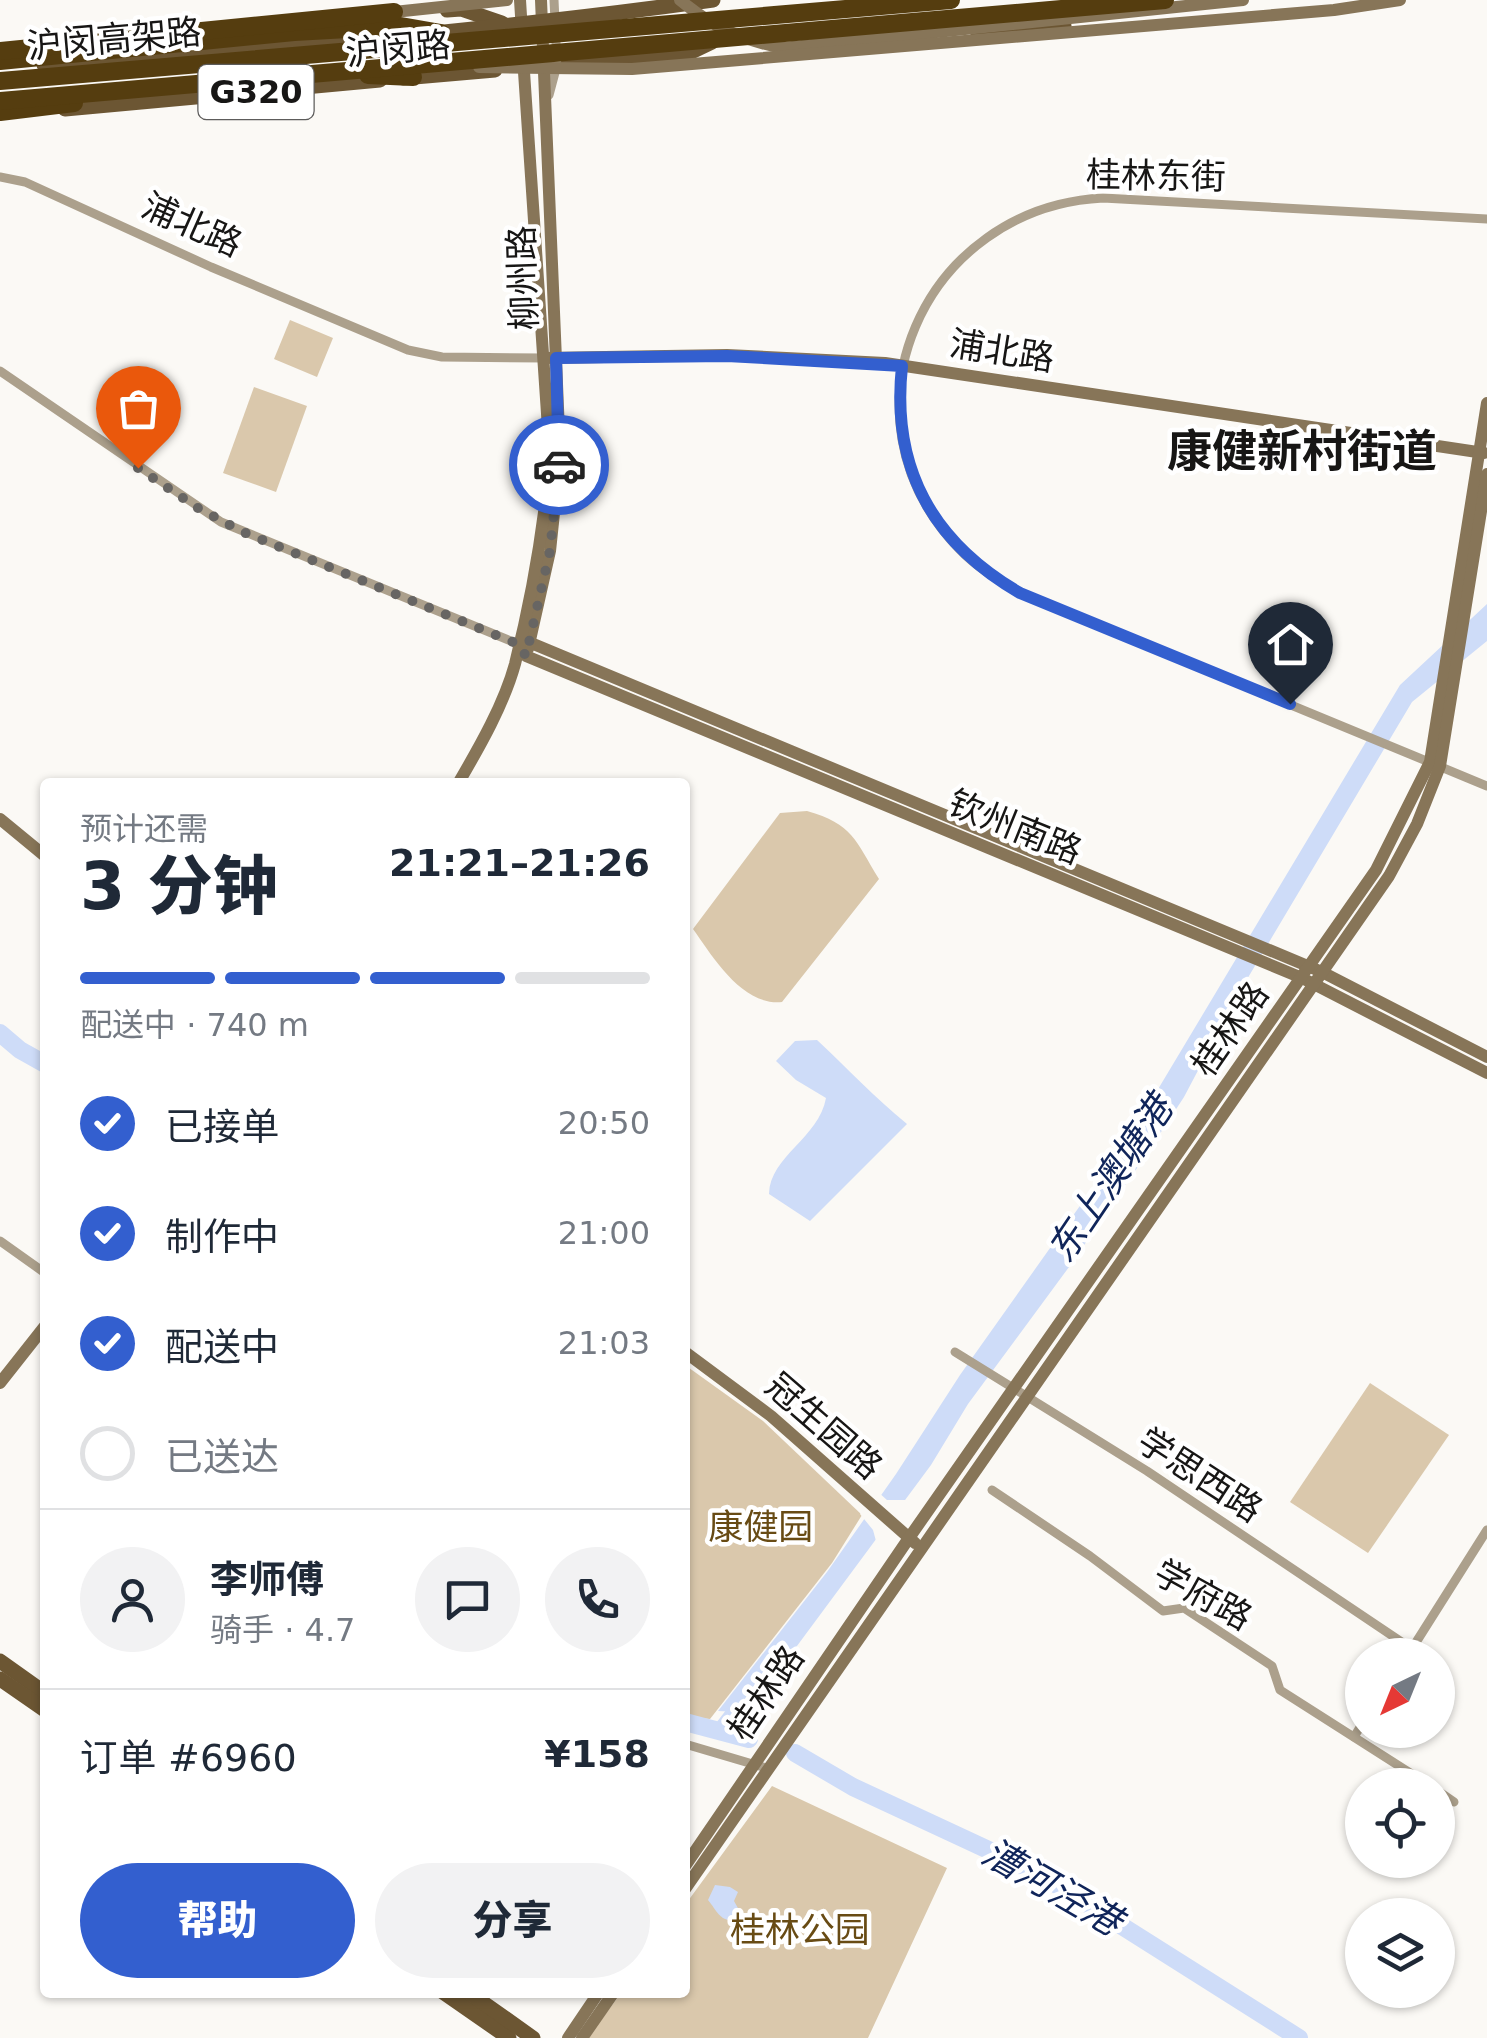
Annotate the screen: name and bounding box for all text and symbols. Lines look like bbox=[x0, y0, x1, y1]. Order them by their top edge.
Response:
street label: 沪闵高架路 bbox=[25, 11, 203, 67]
street label: 沪闵路 bbox=[344, 24, 452, 74]
road number: G320 bbox=[198, 65, 314, 119]
street label: 桂林东街 bbox=[1086, 155, 1226, 197]
street label: 浦北路 bbox=[136, 185, 248, 265]
street label: 柳州路 bbox=[501, 225, 545, 331]
street label: 浦北路 bbox=[947, 323, 1057, 379]
pin bbox=[96, 366, 181, 469]
icon: bag bbox=[111, 381, 166, 436]
courier bbox=[509, 415, 609, 515]
district label: 康健新村街道 bbox=[1167, 425, 1437, 478]
icon: car bbox=[532, 438, 587, 493]
pin bbox=[1248, 602, 1333, 705]
icon: home bbox=[1263, 617, 1318, 672]
street label: 钦州南路 bbox=[943, 782, 1087, 872]
text: 预计还需 bbox=[80, 810, 208, 848]
text: 21:21–21:26 bbox=[389, 841, 650, 885]
text: 3 分钟 bbox=[80, 849, 278, 924]
street label: 桂林路 bbox=[1183, 975, 1277, 1083]
text: 配送中 · 740 m bbox=[80, 1006, 309, 1044]
water label: 东上澳塘港 bbox=[1039, 1084, 1184, 1270]
icon: check bbox=[80, 1096, 135, 1151]
text: 20:50 bbox=[558, 1104, 650, 1142]
text: 已接单 bbox=[165, 1105, 279, 1149]
icon: check bbox=[80, 1206, 135, 1261]
text: 21:00 bbox=[558, 1214, 650, 1252]
text: 制作中 bbox=[165, 1215, 279, 1259]
icon: check bbox=[80, 1316, 135, 1371]
text: 21:03 bbox=[558, 1324, 650, 1362]
text: 配送中 bbox=[165, 1325, 279, 1369]
street label: 冠生园路 bbox=[758, 1365, 890, 1487]
street label: 学思西路 bbox=[1130, 1420, 1270, 1530]
text: 已送达 bbox=[165, 1435, 279, 1479]
park label: 康健园 bbox=[708, 1507, 814, 1547]
button: person bbox=[80, 1547, 185, 1652]
button: chat bbox=[415, 1547, 520, 1652]
button: phone bbox=[545, 1547, 650, 1652]
street label: 学府路 bbox=[1147, 1552, 1259, 1638]
text: 李师傅 bbox=[210, 1558, 324, 1602]
text: 骑手 · 4.7 bbox=[210, 1611, 355, 1649]
street label: 桂林路 bbox=[720, 1638, 812, 1748]
north arrow bbox=[1345, 1638, 1455, 1748]
map controls bbox=[1345, 1638, 1455, 2008]
text: ¥158 bbox=[544, 1732, 650, 1776]
text: 订单 #6960 bbox=[80, 1736, 297, 1780]
button: locate bbox=[1345, 1768, 1455, 1878]
water label: 漕河泾港 bbox=[975, 1830, 1133, 1947]
button: 帮助 bbox=[80, 1863, 355, 1978]
button: 分享 bbox=[375, 1863, 650, 1978]
button: layers bbox=[1345, 1898, 1455, 2008]
park label: 桂林公园 bbox=[730, 1910, 870, 1950]

